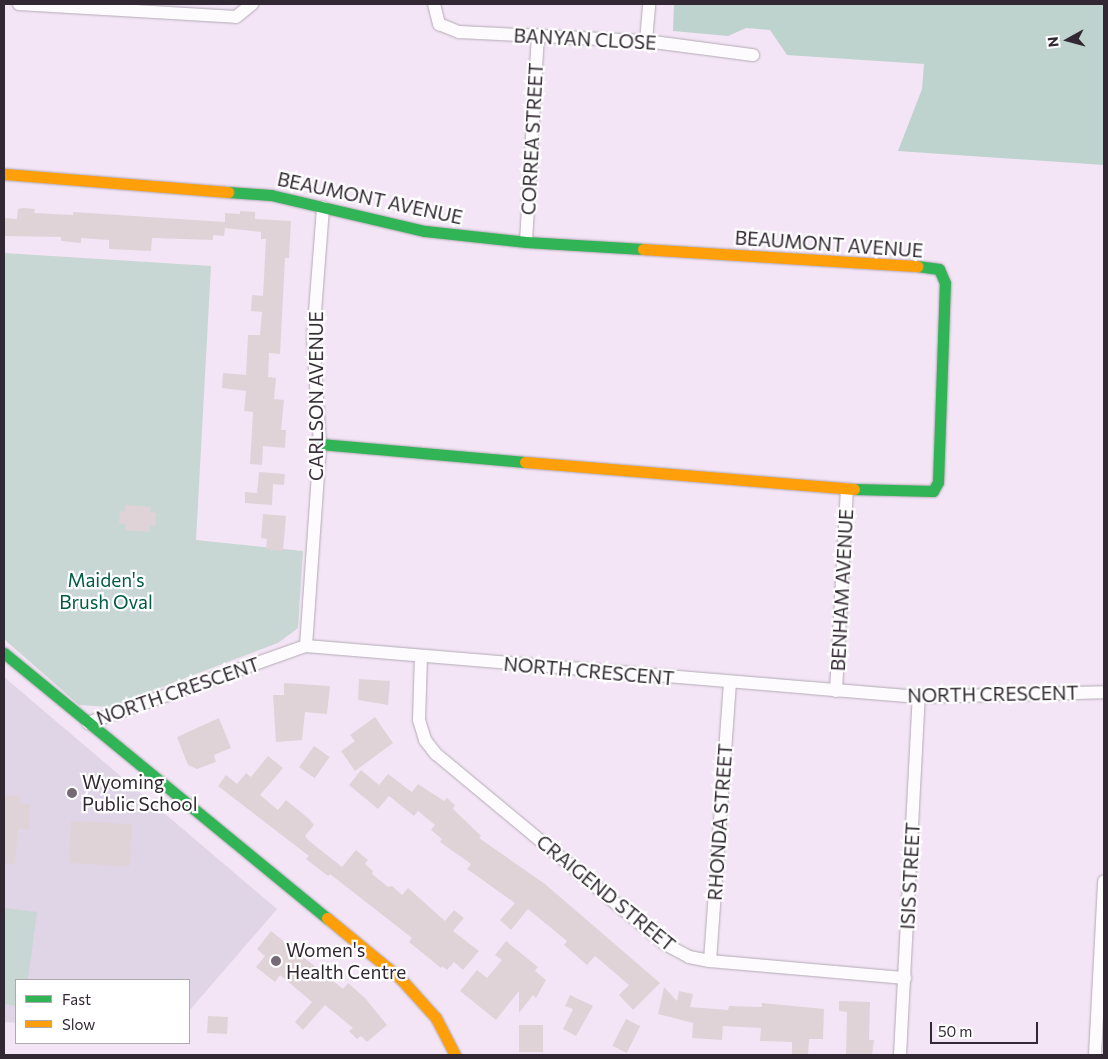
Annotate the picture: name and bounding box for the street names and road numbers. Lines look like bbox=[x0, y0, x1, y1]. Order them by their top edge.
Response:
street label: BANYAN CLOSE bbox=[513, 24, 657, 54]
street label: CORREA STREET bbox=[517, 62, 547, 216]
street label: BEAUMONT AVENUE bbox=[275, 167, 465, 229]
street label: BEAUMONT AVENUE bbox=[734, 226, 924, 262]
street label: CARLSON AVENUE bbox=[305, 311, 327, 481]
street label: BENHAM AVENUE bbox=[826, 508, 858, 672]
street label: NORTH CRESCENT bbox=[93, 652, 263, 730]
street label: NORTH CRESCENT bbox=[503, 652, 675, 690]
street label: NORTH CRESCENT bbox=[907, 681, 1079, 707]
street label: RHONDA STREET bbox=[703, 743, 737, 901]
street label: ISIS STREET bbox=[896, 822, 924, 930]
street label: CRAIGEND STREET bbox=[532, 830, 680, 956]

